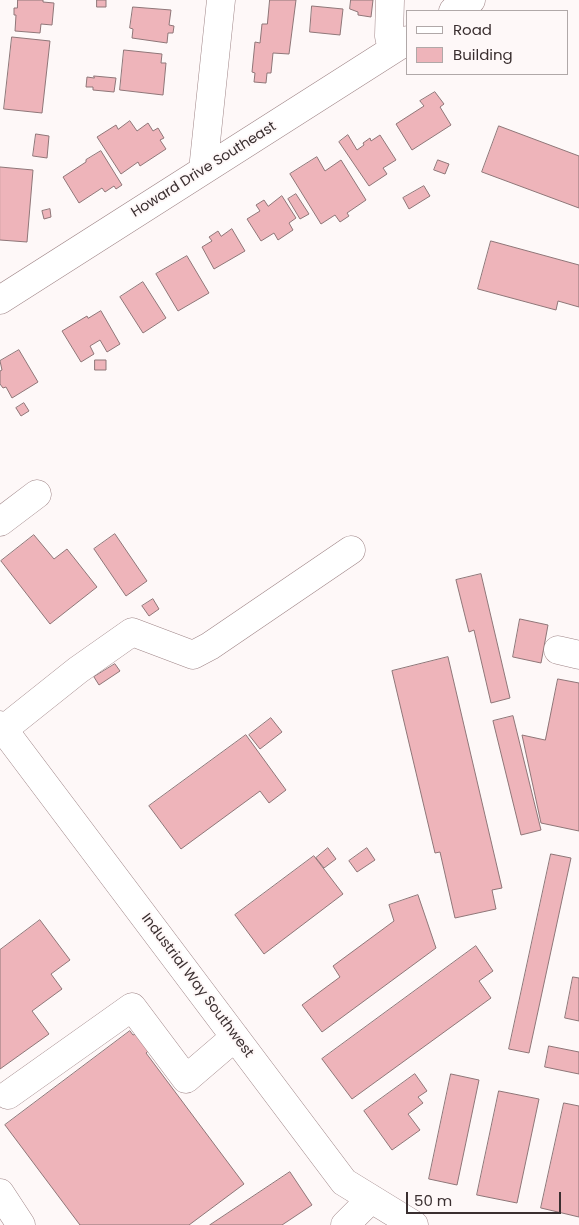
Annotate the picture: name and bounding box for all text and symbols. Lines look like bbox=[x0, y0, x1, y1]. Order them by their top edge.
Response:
legend bbox=[406, 10, 569, 75]
text: Road bbox=[453, 19, 492, 40]
text: Building bbox=[453, 44, 513, 65]
street label: Howard Drive Southeast bbox=[128, 118, 280, 222]
street label: Industrial Way Southwest bbox=[137, 911, 257, 1061]
scale bar bbox=[409, 1182, 564, 1214]
text: 50 m bbox=[414, 1190, 452, 1211]

